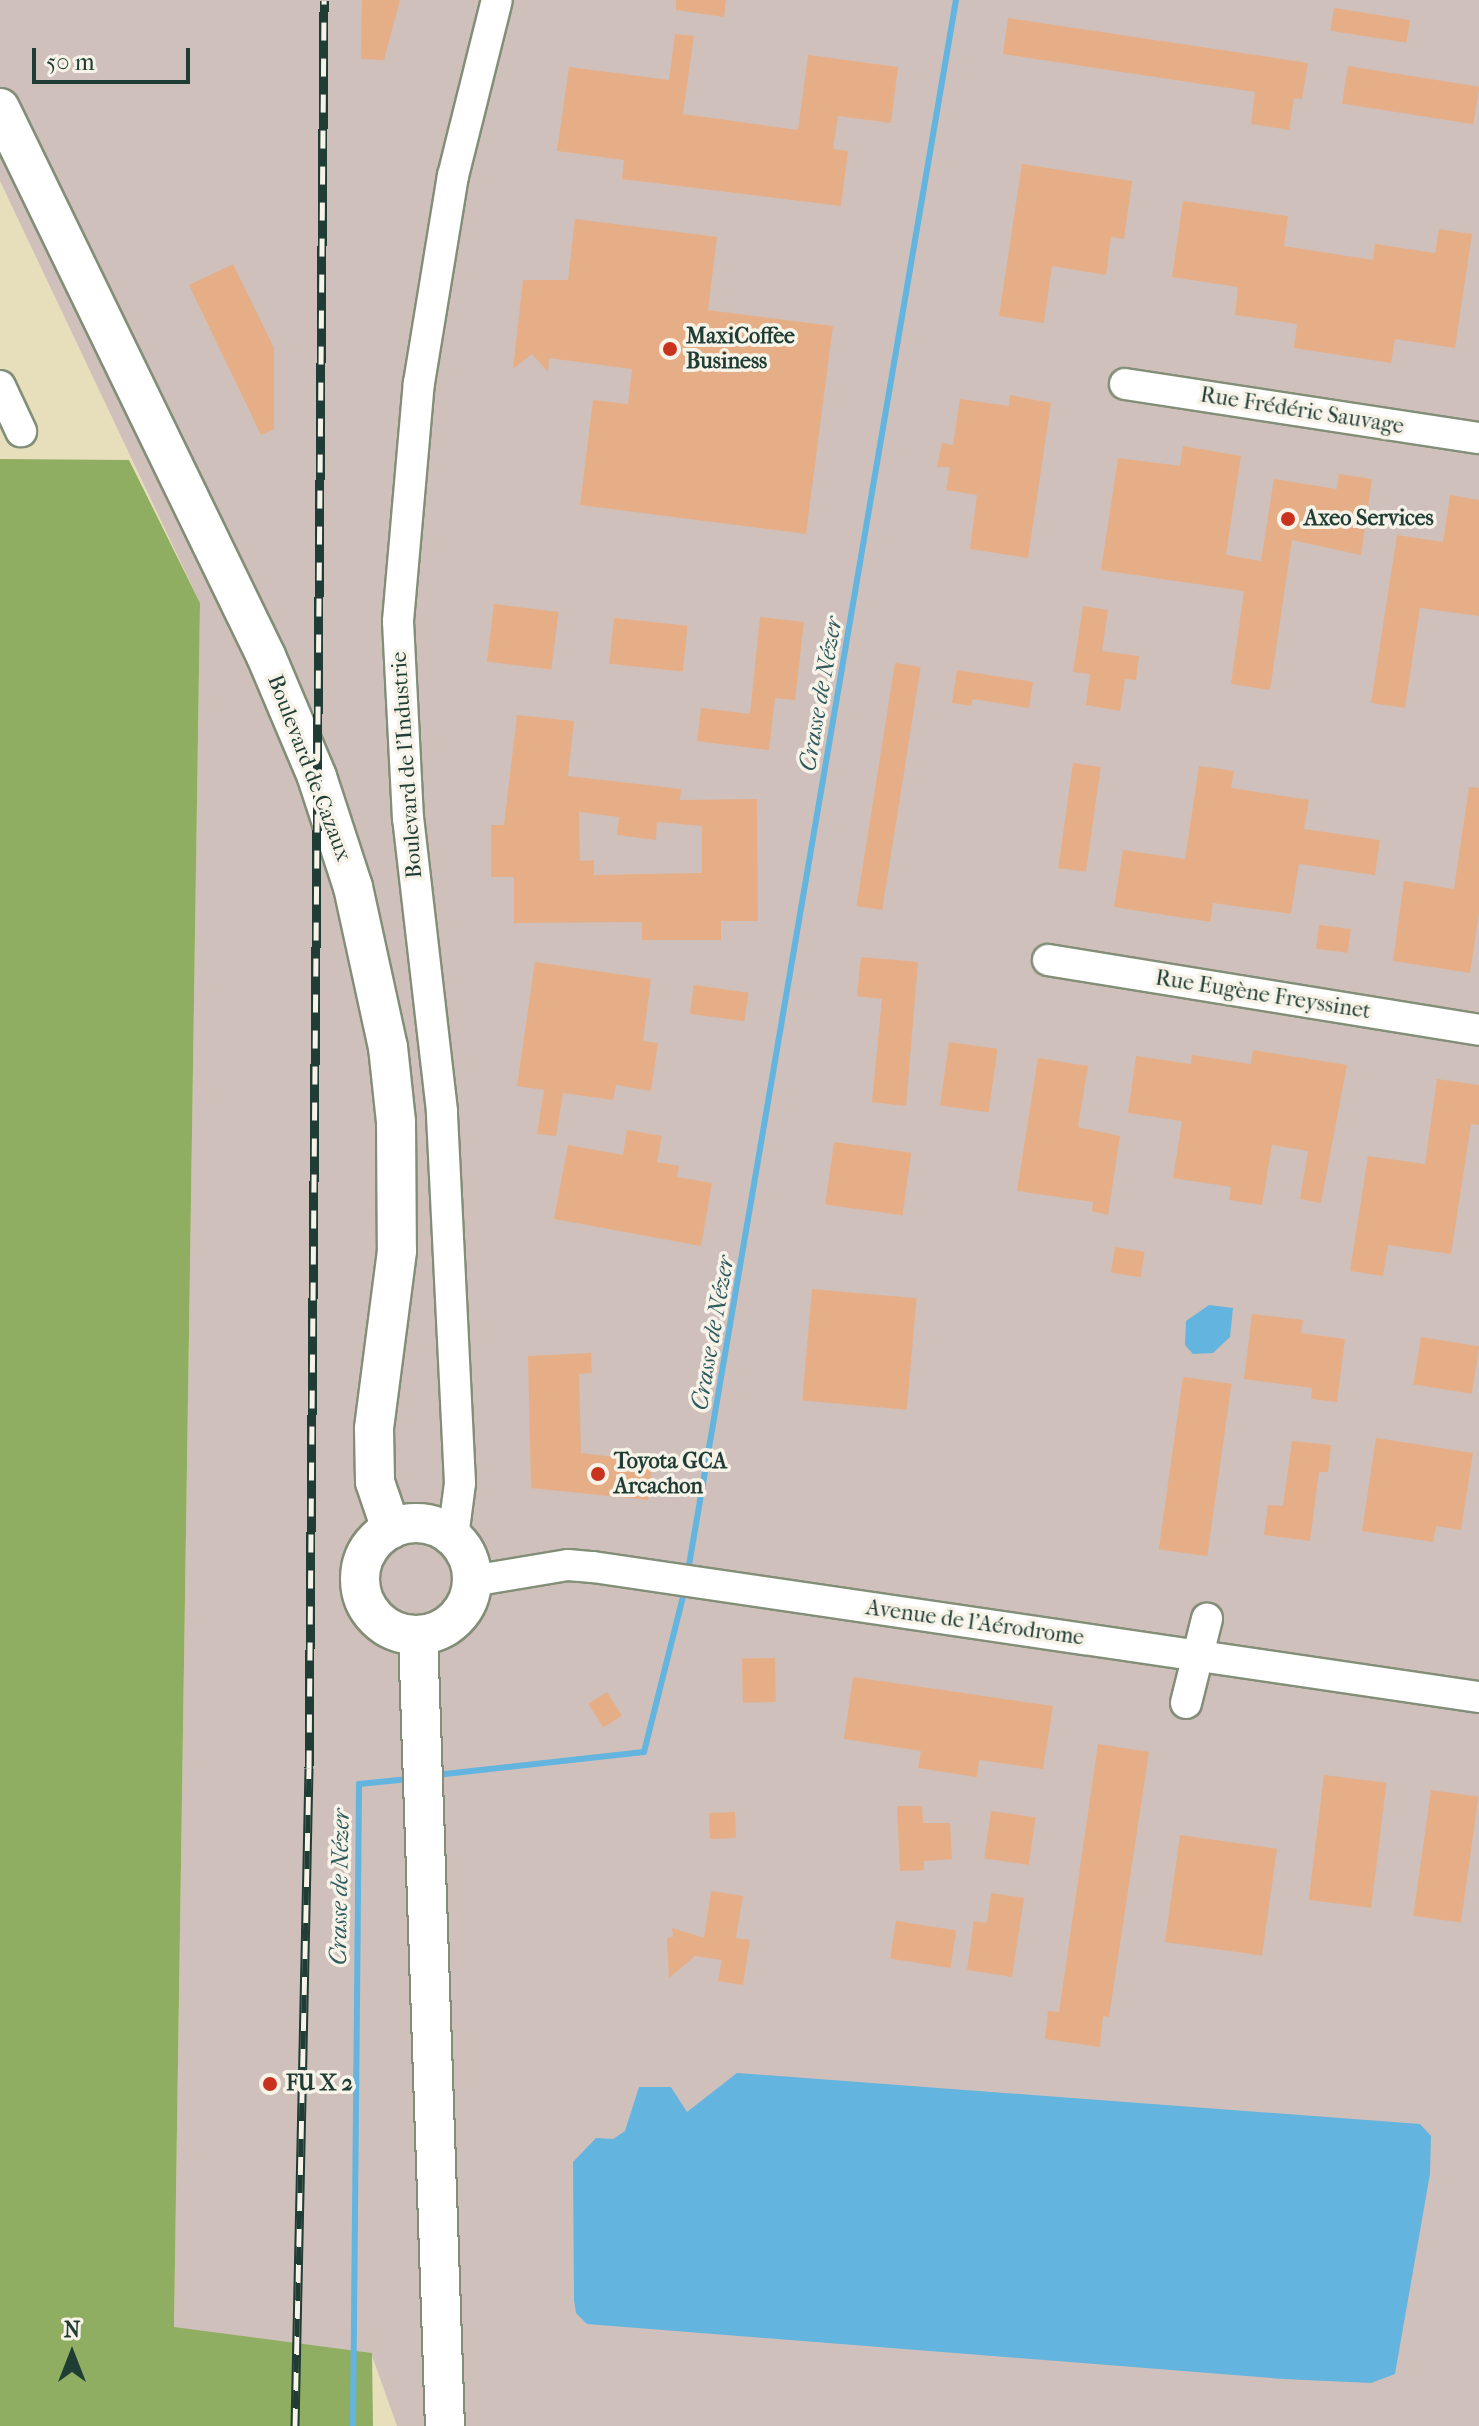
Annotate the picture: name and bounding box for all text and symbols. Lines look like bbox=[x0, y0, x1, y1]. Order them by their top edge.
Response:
scale bar bbox=[36, 32, 194, 82]
text: 50 m bbox=[46, 48, 95, 76]
place label: MaxiCoffee Business bbox=[686, 323, 795, 374]
marker: MaxiCoffee Business bbox=[661, 340, 679, 358]
street label: Rue Frédéric Sauvage bbox=[1198, 382, 1406, 440]
place label: Axeo Services bbox=[1304, 506, 1434, 532]
marker: Axeo Services bbox=[1279, 510, 1297, 528]
water label: Crasse de Nézer bbox=[793, 615, 849, 773]
street label: Boulevard de l'Industrie bbox=[386, 651, 428, 879]
street label: Boulevard de Cazaux bbox=[261, 671, 357, 865]
street label: Rue Eugène Freyssinet bbox=[1153, 965, 1373, 1025]
water label: Crasse de Nézer bbox=[685, 1254, 741, 1412]
place label: Toyota GCA Arcachon bbox=[614, 1448, 727, 1500]
marker: Toyota GCA Arcachon bbox=[589, 1465, 607, 1483]
street label: Avenue de l'Aérodrome bbox=[864, 1595, 1086, 1651]
water label: Crasse de Nézer bbox=[324, 1809, 356, 1965]
place label: FU X 2 bbox=[286, 2071, 353, 2097]
marker: FU X 2 bbox=[261, 2075, 279, 2093]
north arrow bbox=[32, 2314, 112, 2394]
text: N bbox=[64, 2317, 80, 2343]

